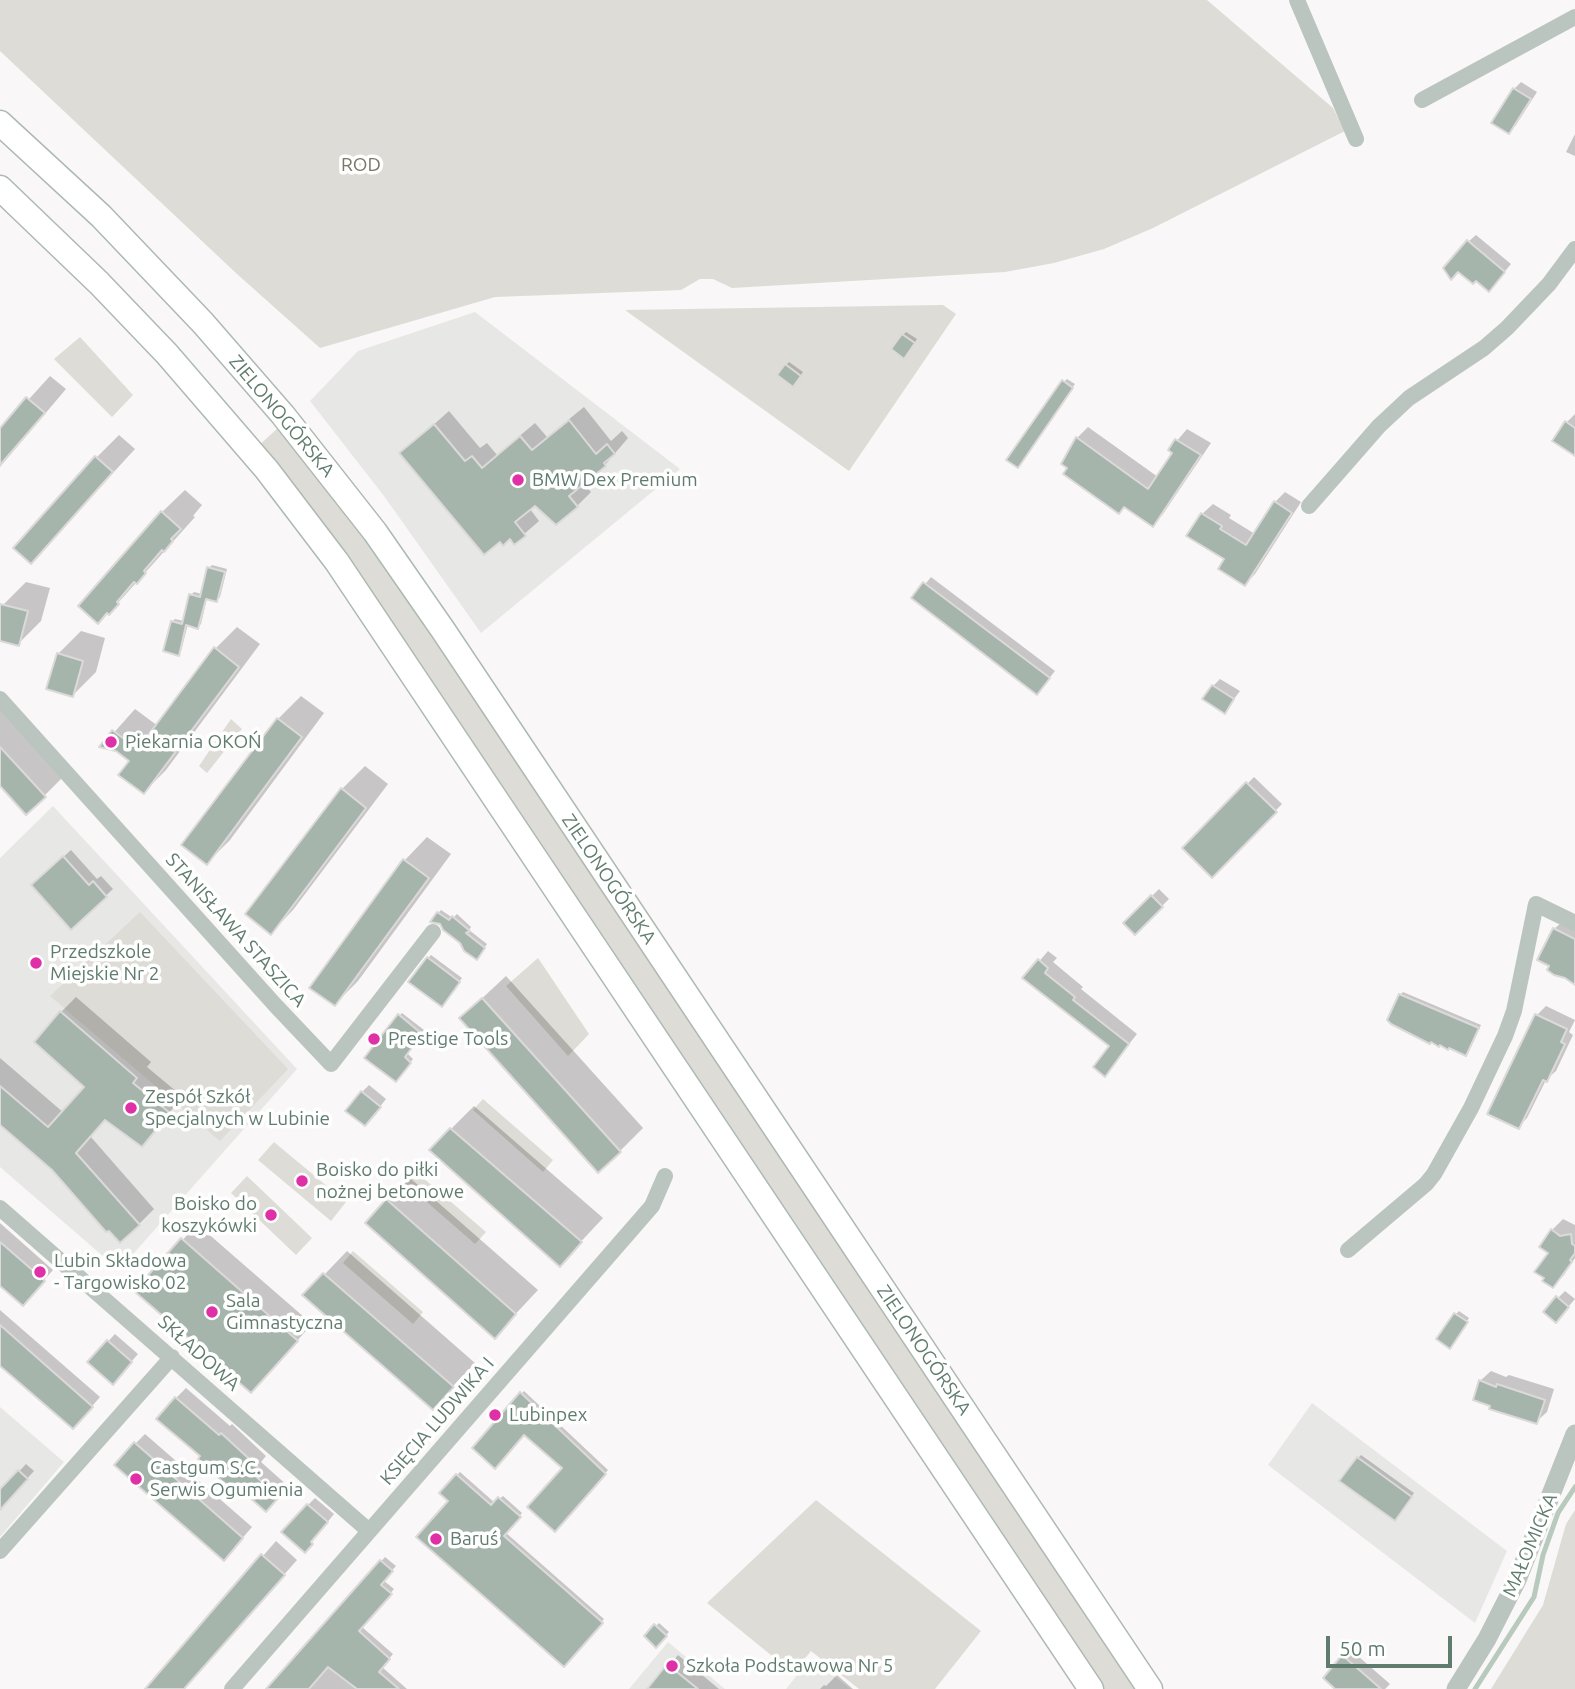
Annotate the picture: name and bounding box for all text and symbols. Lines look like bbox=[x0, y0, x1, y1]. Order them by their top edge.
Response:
park label: ROD bbox=[341, 154, 381, 176]
street label: ZIELONOGÓRSKA bbox=[224, 350, 340, 482]
place label: BMW Dex Premium bbox=[532, 469, 698, 491]
marker: BMW Dex Premium bbox=[510, 472, 526, 488]
place label: Piekarnia OKOŃ bbox=[125, 731, 262, 753]
marker: Piekarnia OKOŃ bbox=[103, 734, 119, 750]
street label: ZIELONOGÓRSKA bbox=[557, 810, 661, 948]
street label: STANISŁAWA STASZICA bbox=[161, 848, 311, 1012]
place label: Przedszkole Miejskie Nr 2 bbox=[50, 941, 159, 985]
marker: Przedszkole Miejskie Nr 2 bbox=[28, 955, 44, 971]
place label: Prestige Tools bbox=[388, 1028, 508, 1050]
marker: Prestige Tools bbox=[366, 1031, 382, 1047]
place label: Zespół Szkół Specjalnych w Lubinie bbox=[145, 1086, 330, 1130]
marker: Zespół Szkół Specjalnych w Lubinie bbox=[123, 1100, 139, 1116]
place label: Boisko do piłki nożnej betonowe bbox=[316, 1159, 464, 1203]
marker: Boisko do piłki nożnej betonowe bbox=[294, 1173, 310, 1189]
place label: Boisko do koszykówki bbox=[161, 1193, 257, 1237]
marker: Boisko do koszykówki bbox=[263, 1207, 279, 1223]
place label: Lubin Składowa - Targowisko 02 bbox=[54, 1250, 187, 1294]
marker: Lubin Składowa - Targowisko 02 bbox=[32, 1264, 48, 1280]
street label: ZIELONOGÓRSKA bbox=[872, 1281, 976, 1419]
place label: Sala Gimnastyczna bbox=[226, 1290, 343, 1334]
marker: Sala Gimnastyczna bbox=[204, 1304, 220, 1320]
street label: SKŁADOWA bbox=[153, 1310, 245, 1396]
street label: KSIĘCIA LUDWIKA I bbox=[375, 1352, 499, 1490]
place label: Lubinpex bbox=[509, 1404, 587, 1426]
marker: Lubinpex bbox=[487, 1407, 503, 1423]
place label: Castgum S.C. Serwis Ogumienia bbox=[150, 1457, 303, 1501]
marker: Castgum S.C. Serwis Ogumienia bbox=[128, 1471, 144, 1487]
street label: MAŁOMICKA bbox=[1498, 1490, 1562, 1600]
place label: Baruś bbox=[450, 1528, 498, 1550]
marker: Baruś bbox=[428, 1531, 444, 1547]
scale bar bbox=[1330, 1622, 1456, 1666]
text: 50 m bbox=[1339, 1636, 1386, 1660]
place label: Szkoła Podstawowa Nr 5 bbox=[686, 1655, 894, 1677]
marker: Szkoła Podstawowa Nr 5 bbox=[664, 1658, 680, 1674]

